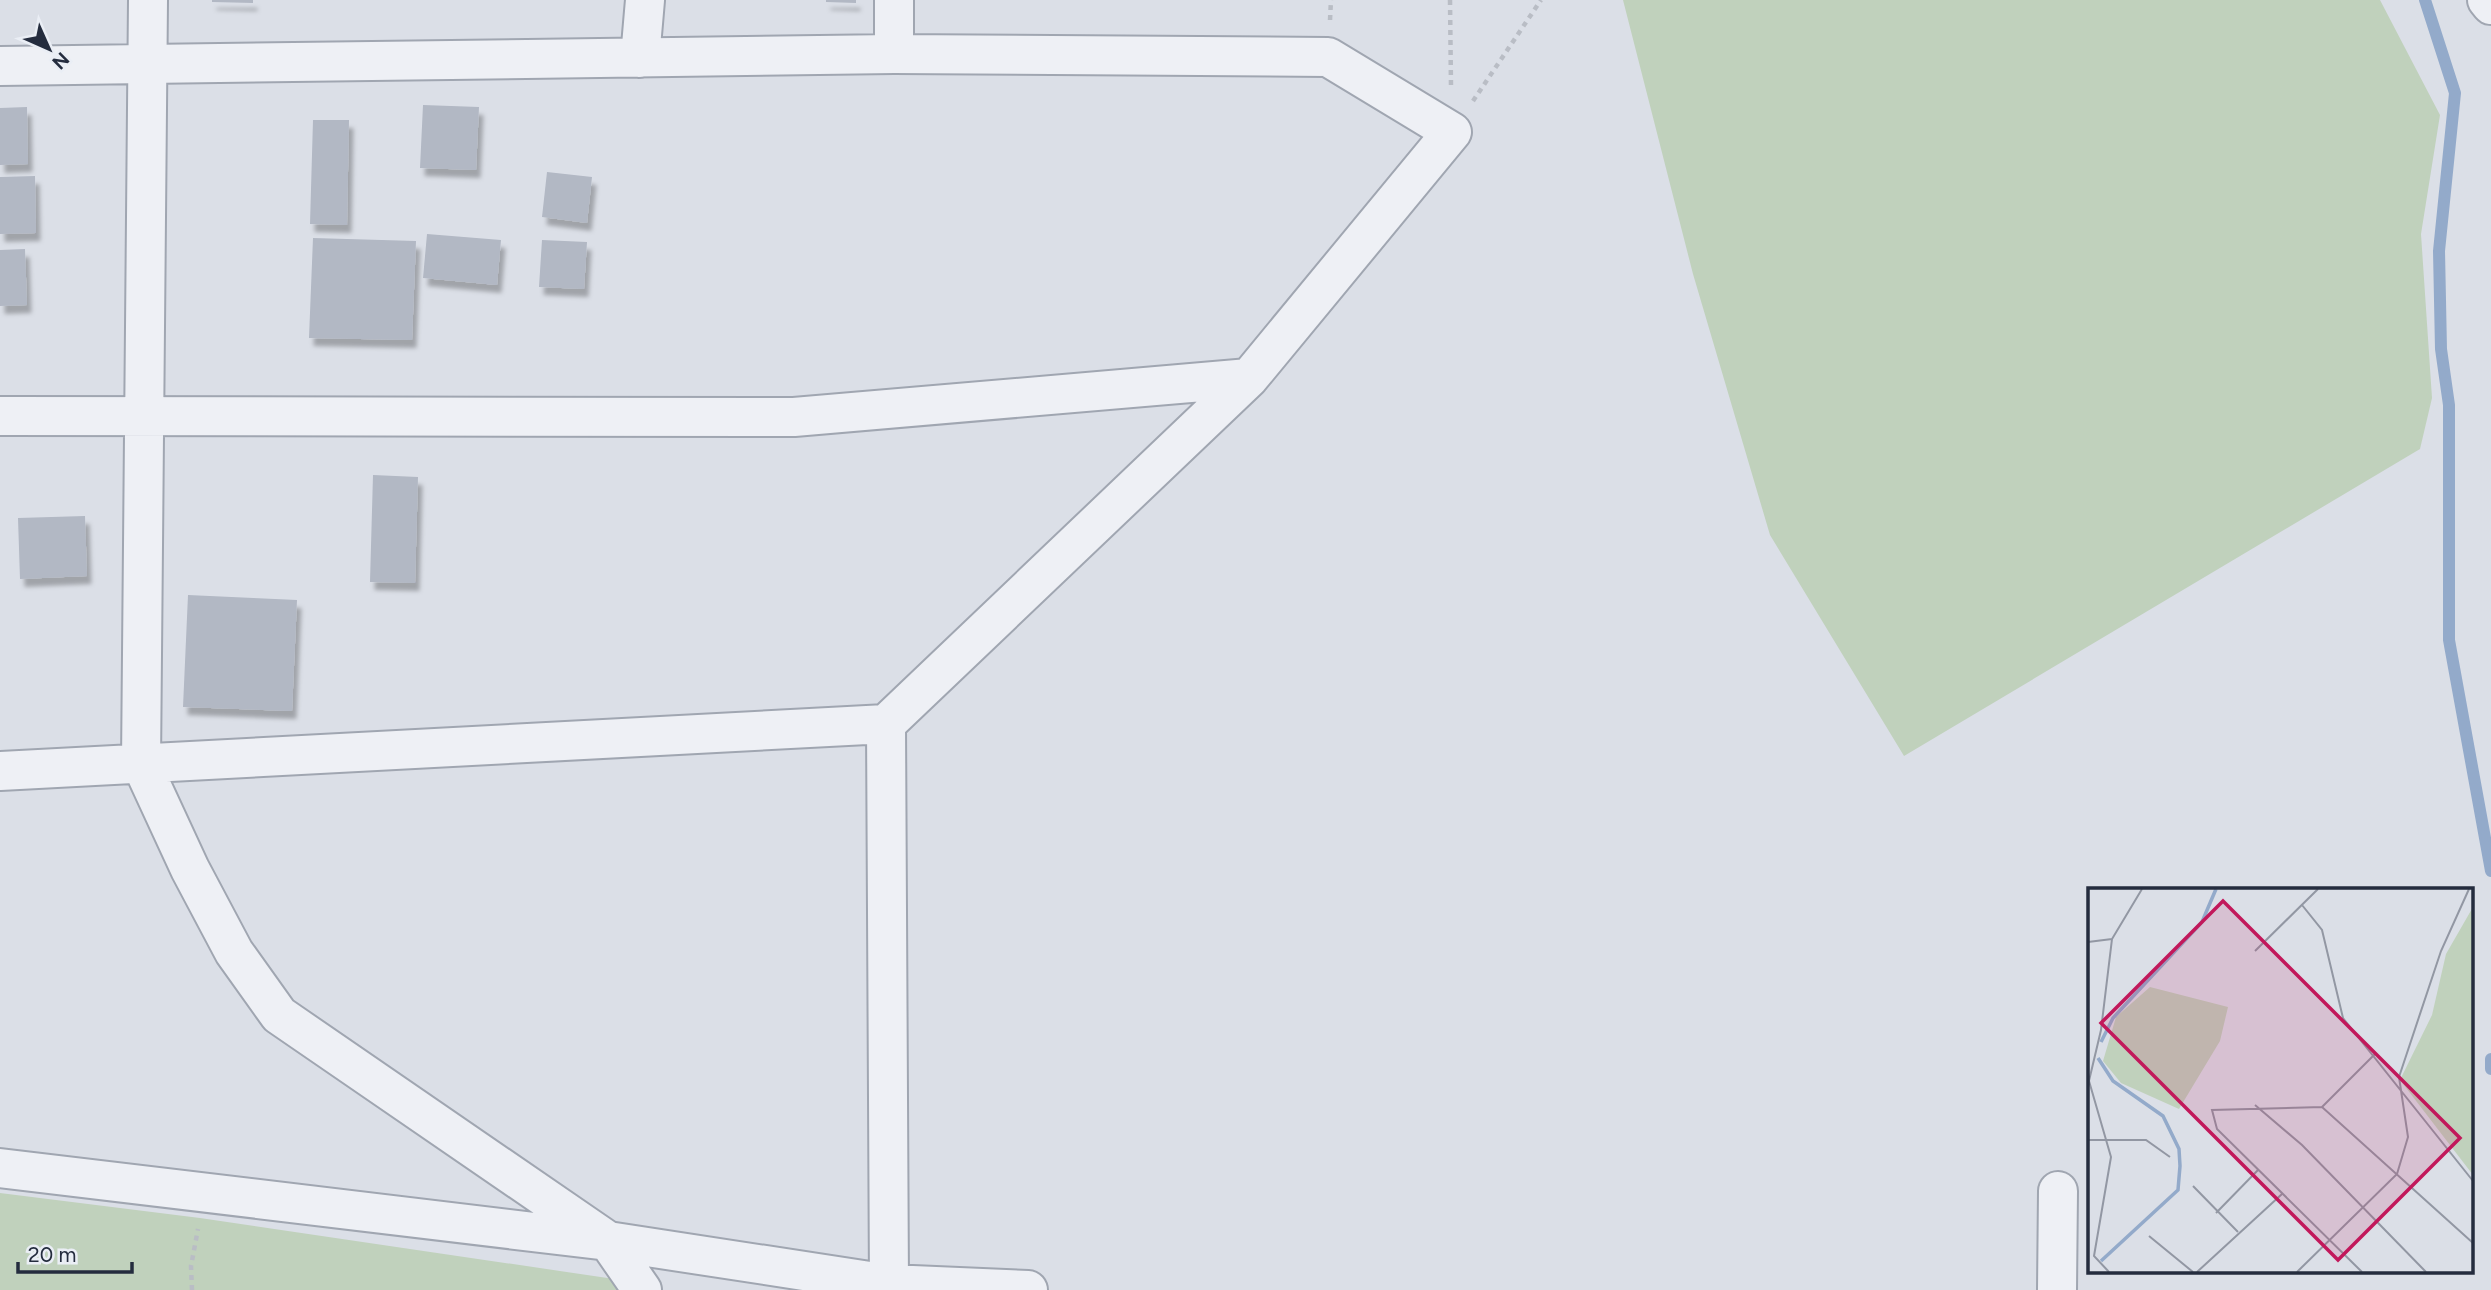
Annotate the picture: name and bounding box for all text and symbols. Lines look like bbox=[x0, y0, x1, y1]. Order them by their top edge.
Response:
north arrow bbox=[14, 14, 84, 84]
text: N bbox=[47, 47, 74, 74]
inset map bbox=[2088, 888, 2474, 1272]
scale bar bbox=[18, 1230, 131, 1274]
text: 20 m bbox=[28, 1242, 76, 1267]

